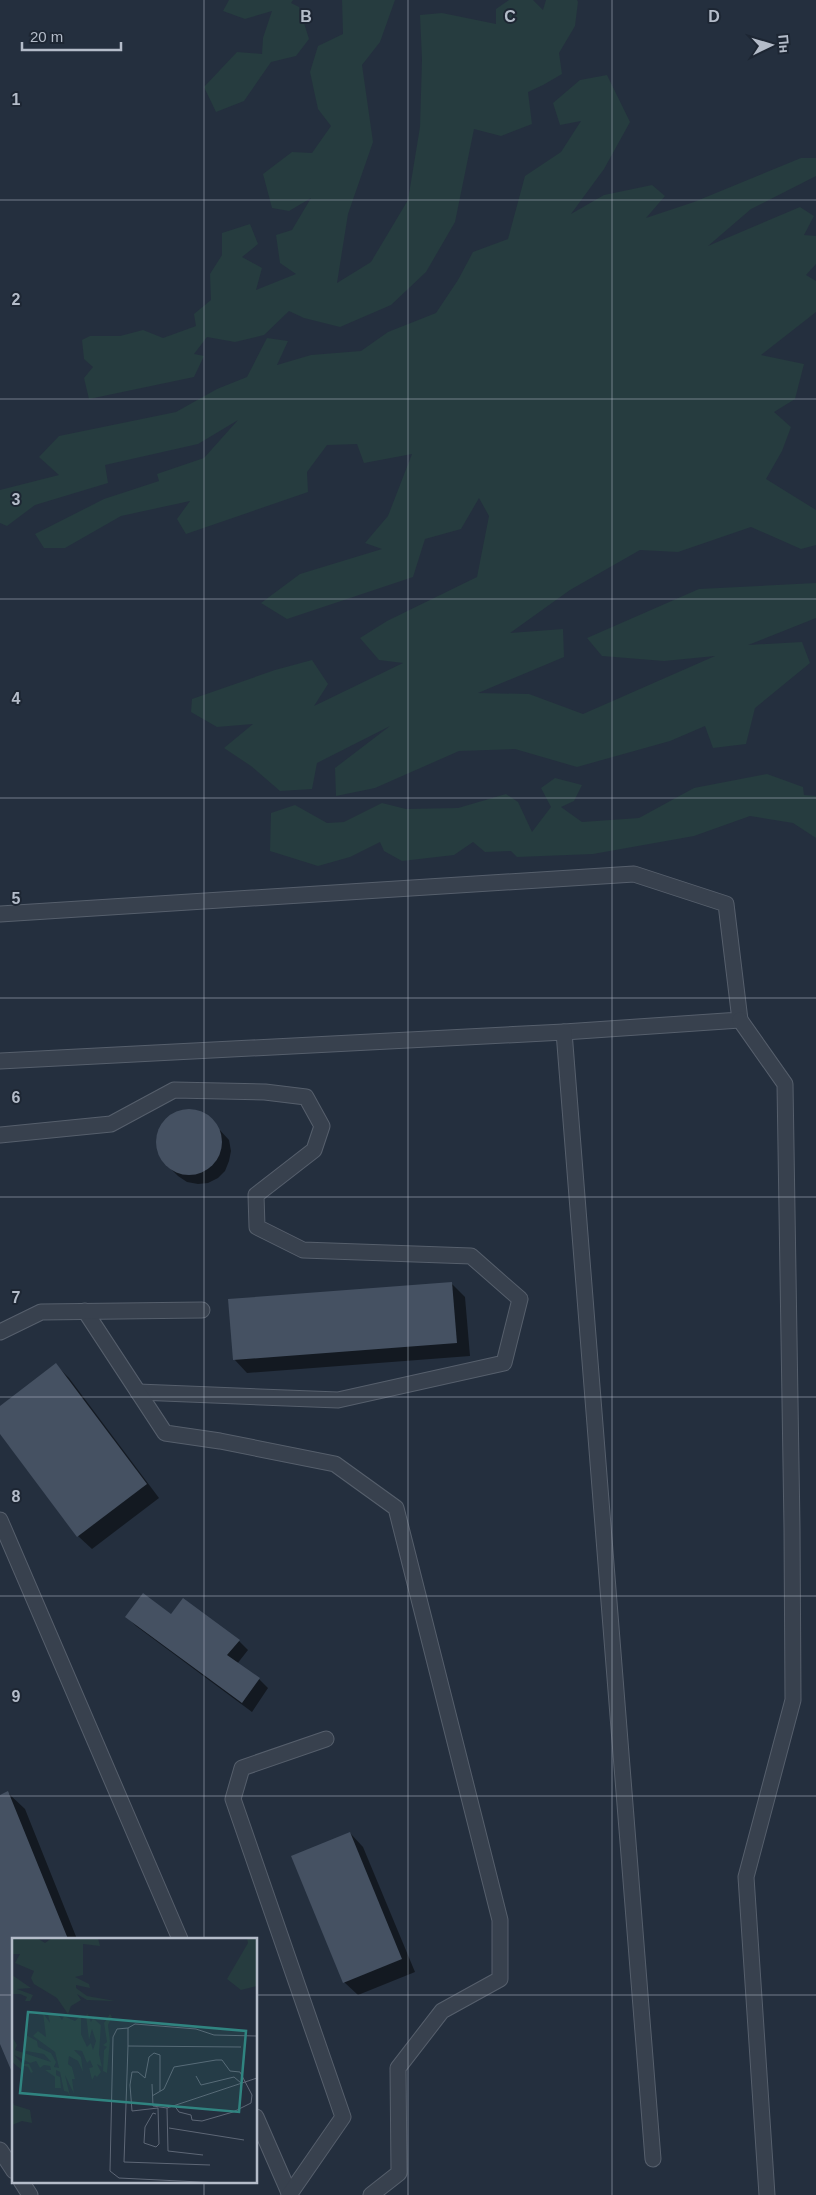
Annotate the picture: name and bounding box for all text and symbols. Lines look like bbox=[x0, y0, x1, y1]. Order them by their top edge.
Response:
text: B bbox=[300, 8, 312, 25]
text: C bbox=[504, 8, 516, 25]
text: D bbox=[708, 8, 720, 25]
scale bar bbox=[22, 20, 121, 52]
north arrow bbox=[746, 20, 796, 70]
text: 20 m bbox=[30, 28, 63, 45]
text: Пн bbox=[775, 34, 793, 54]
text: 1 bbox=[12, 91, 21, 108]
text: 2 bbox=[12, 291, 21, 308]
text: 3 bbox=[12, 491, 21, 508]
text: 4 bbox=[12, 690, 21, 707]
text: 5 bbox=[12, 890, 21, 907]
text: 6 bbox=[12, 1089, 21, 1106]
text: 7 bbox=[12, 1289, 21, 1306]
text: 8 bbox=[12, 1488, 21, 1505]
text: 9 bbox=[12, 1688, 21, 1705]
inset map bbox=[12, 1938, 258, 2182]

